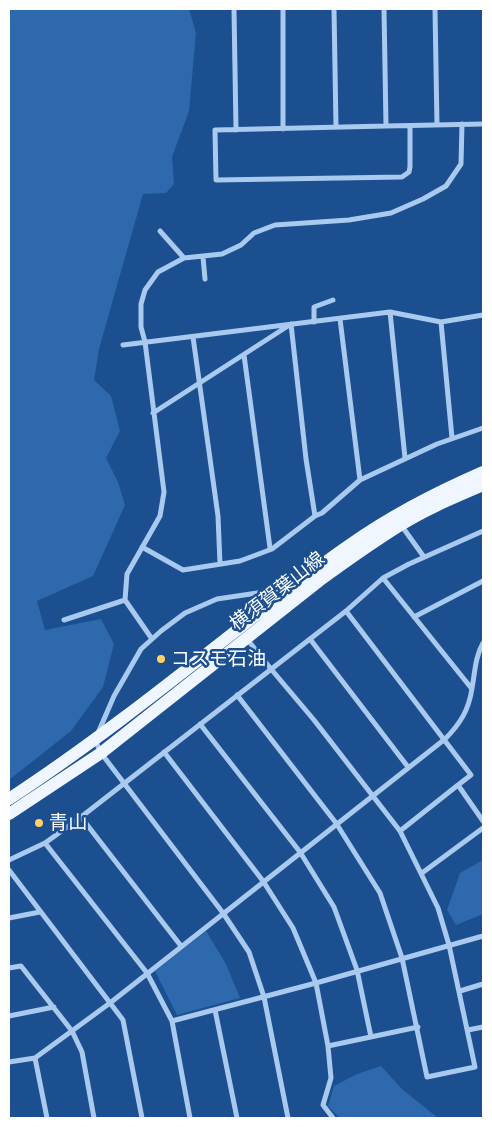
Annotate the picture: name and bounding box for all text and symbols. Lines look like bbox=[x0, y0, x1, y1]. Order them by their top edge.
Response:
street label: 横須賀葉山線 bbox=[225, 547, 329, 635]
place label: コスモ石油 bbox=[171, 648, 266, 670]
marker: コスモ石油 bbox=[155, 653, 167, 665]
place label: 青山 bbox=[49, 812, 87, 834]
marker: 青山 bbox=[33, 817, 45, 829]

